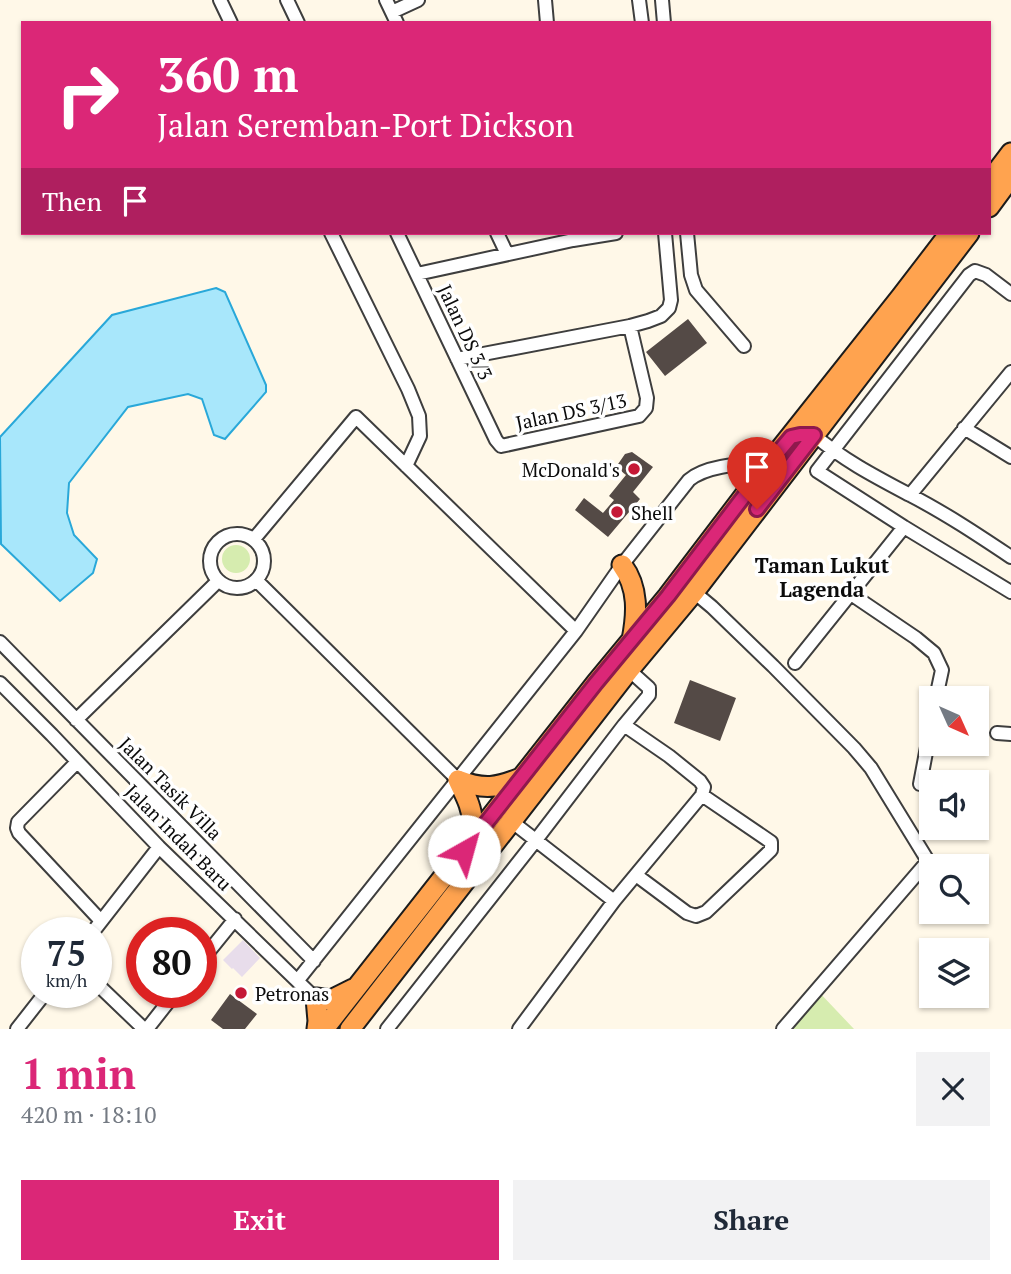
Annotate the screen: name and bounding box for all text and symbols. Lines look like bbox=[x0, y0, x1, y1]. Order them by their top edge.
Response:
text: 360 m bbox=[157, 41, 299, 106]
icon: right bbox=[42, 49, 133, 140]
text: Jalan Seremban-Port Dickson bbox=[157, 104, 574, 146]
icon: arrive bbox=[116, 182, 154, 220]
text: Then bbox=[42, 184, 102, 218]
street label: Jalan DS 3/3 bbox=[433, 280, 499, 384]
street label: Jalan DS 3/13 bbox=[513, 387, 629, 435]
pin bbox=[727, 437, 787, 509]
icon: arrive bbox=[738, 448, 776, 486]
place label: McDonald's bbox=[522, 457, 620, 482]
marker: McDonald's bbox=[626, 461, 642, 477]
place label: Shell bbox=[631, 500, 673, 525]
marker: Shell bbox=[609, 504, 625, 520]
district label: Taman Lukut Lagenda bbox=[755, 551, 890, 603]
north arrow bbox=[919, 686, 989, 756]
map controls bbox=[919, 686, 989, 1008]
street label: Jalan Tasik Villa bbox=[114, 731, 228, 845]
button: sound bbox=[919, 770, 989, 840]
street label: Jalan Indah Baru bbox=[120, 778, 238, 896]
position arrow bbox=[427, 814, 501, 888]
button: search bbox=[919, 854, 989, 924]
speed limit sign: 80 bbox=[126, 917, 217, 1008]
text: 75 bbox=[47, 930, 86, 976]
button: layers bbox=[919, 938, 989, 1008]
text: km/h bbox=[46, 968, 87, 992]
place label: Petronas bbox=[255, 981, 329, 1006]
marker: Petronas bbox=[233, 985, 249, 1001]
text: 1 min bbox=[21, 1045, 136, 1101]
button: close bbox=[916, 1052, 990, 1126]
text: 420 m · 18:10 bbox=[21, 1099, 156, 1130]
button: Exit bbox=[21, 1180, 499, 1260]
button: Share bbox=[513, 1180, 990, 1260]

